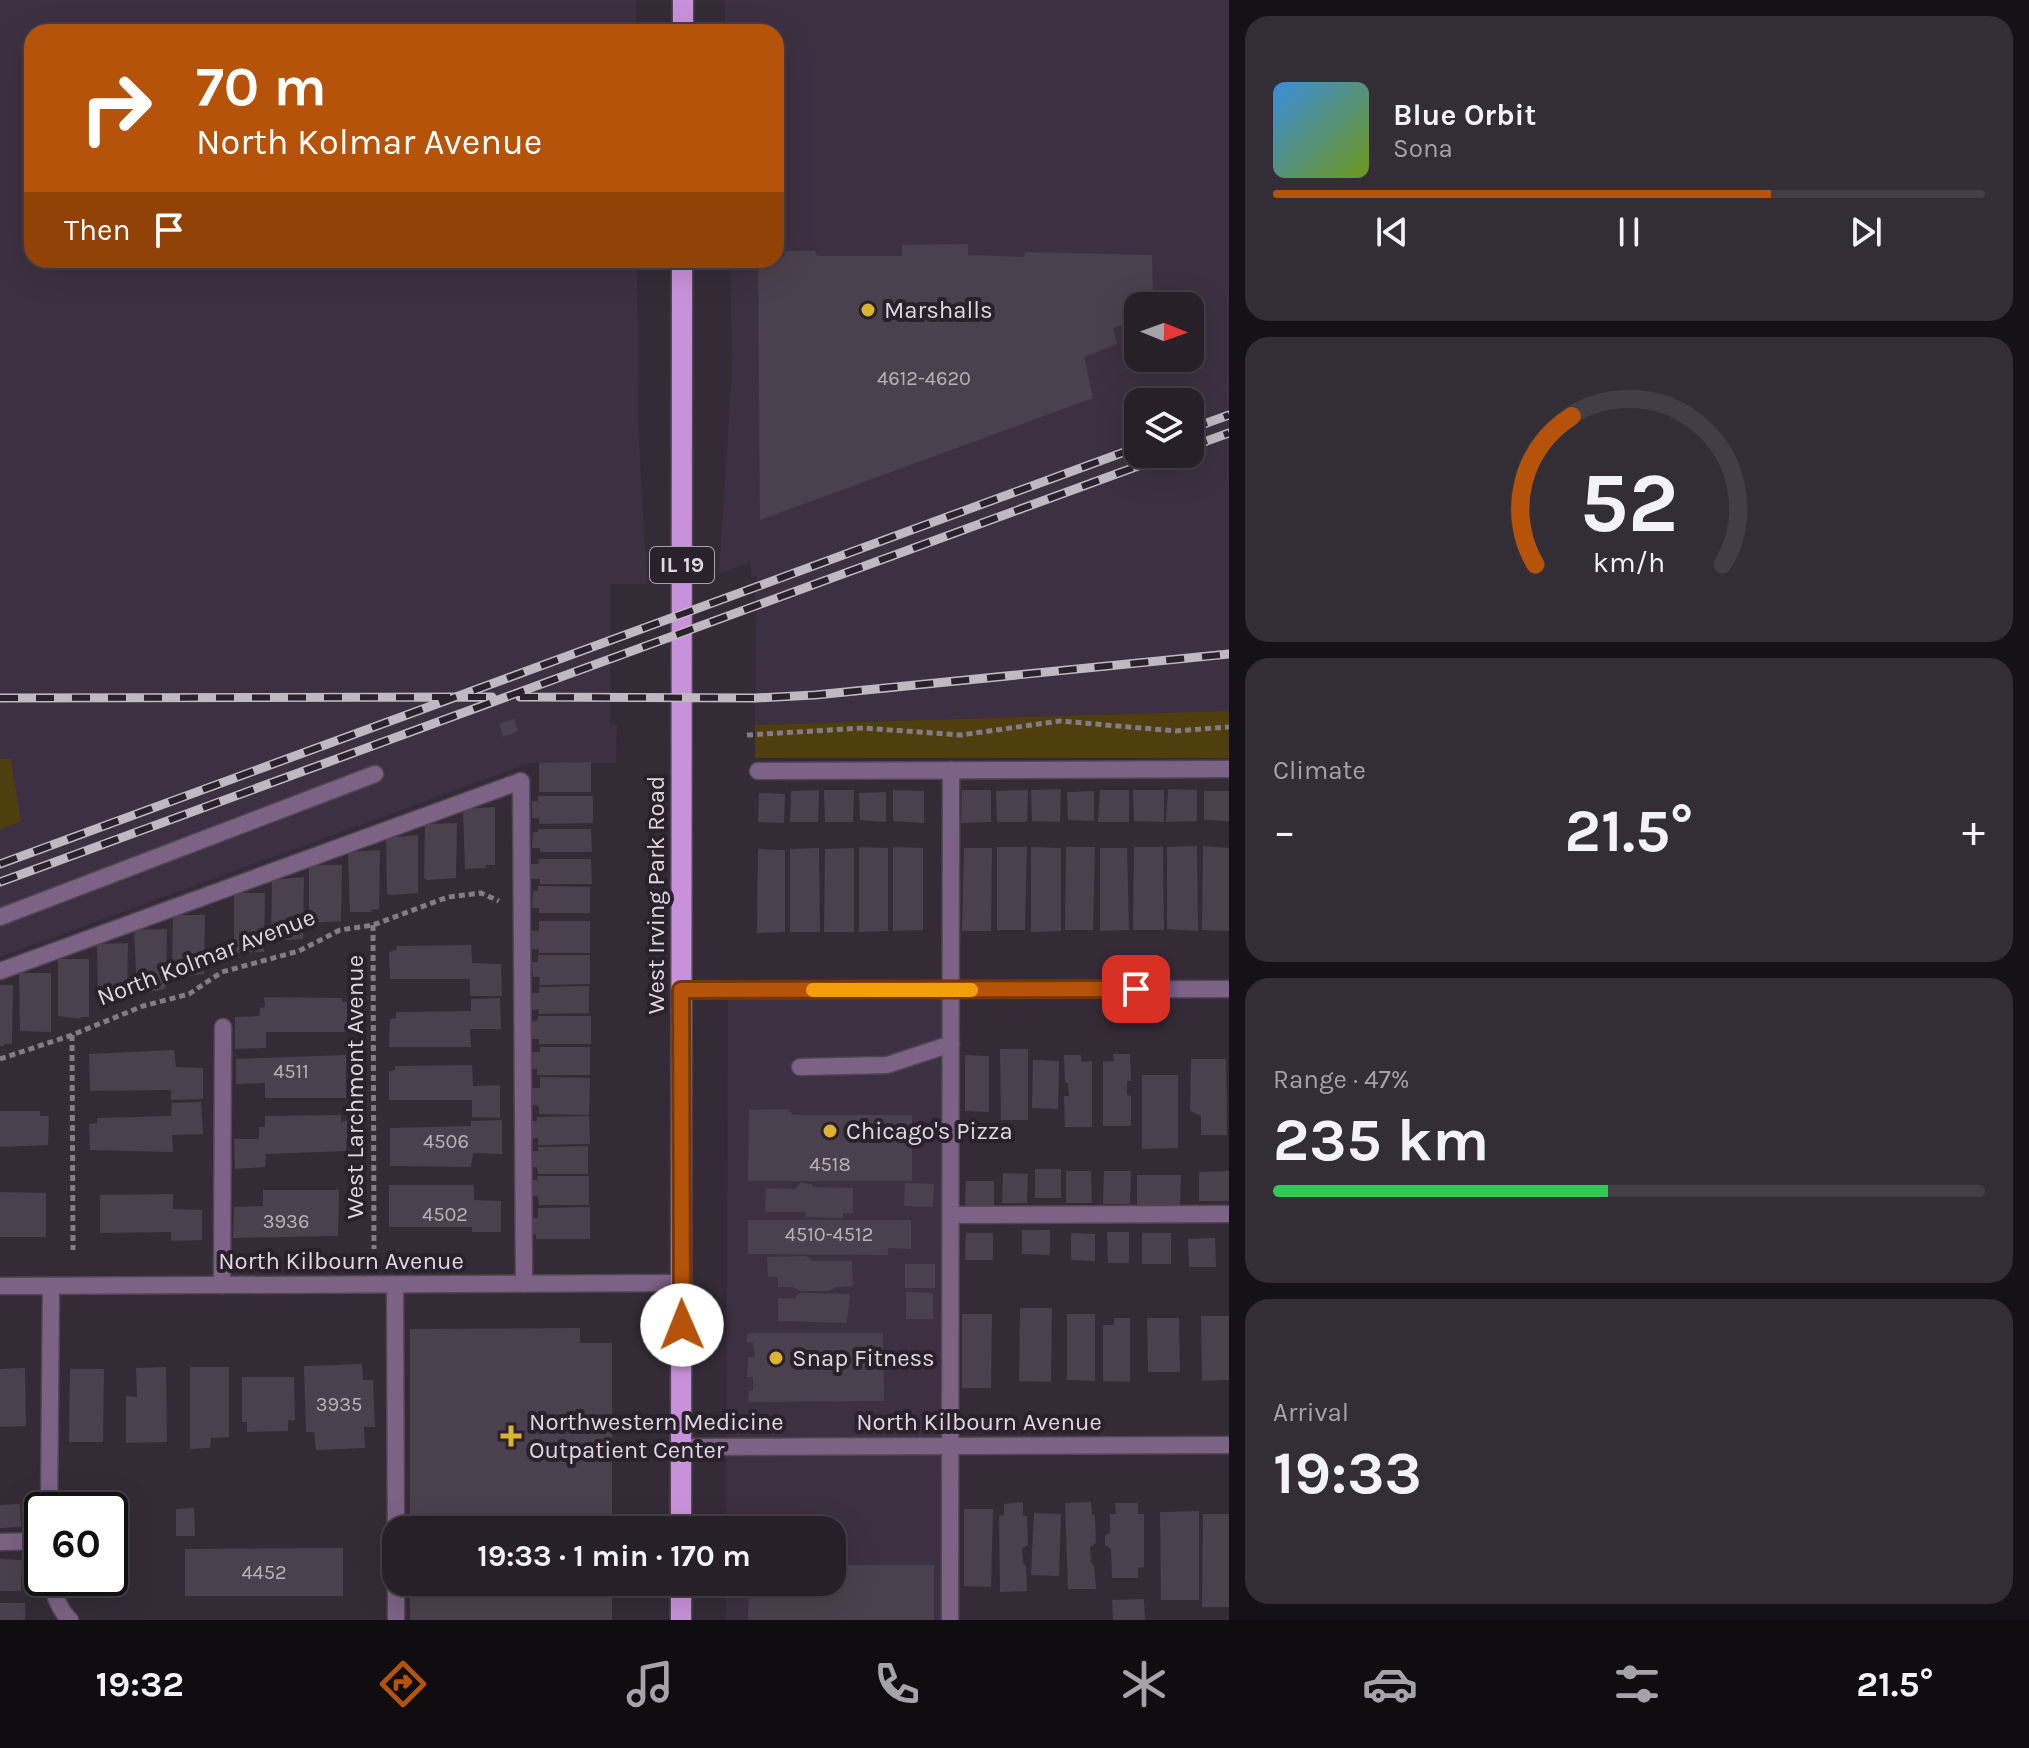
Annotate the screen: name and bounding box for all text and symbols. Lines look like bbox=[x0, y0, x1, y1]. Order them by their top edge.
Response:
text: 70 m bbox=[196, 54, 327, 119]
icon: right bbox=[64, 56, 168, 160]
text: Blue Orbit bbox=[1393, 97, 1536, 133]
text: North Kolmar Avenue bbox=[196, 121, 542, 163]
text: Sona bbox=[1393, 133, 1453, 164]
icon: arrive bbox=[147, 208, 191, 252]
icon: previous bbox=[1370, 210, 1414, 254]
icon: pause bbox=[1607, 210, 1651, 254]
icon: next bbox=[1844, 210, 1888, 254]
text: Then bbox=[64, 212, 131, 248]
north arrow bbox=[1124, 292, 1204, 372]
map controls bbox=[1124, 292, 1204, 468]
place label: Marshalls bbox=[884, 296, 993, 324]
marker: Marshalls bbox=[859, 301, 877, 319]
house number: 4612-4620 bbox=[877, 367, 971, 390]
button: layers bbox=[1124, 388, 1204, 468]
text: 52 bbox=[1580, 455, 1678, 552]
text: km/h bbox=[1593, 546, 1665, 579]
road number: IL 19 bbox=[650, 547, 714, 583]
text: Climate bbox=[1273, 755, 1366, 786]
street label: West Irving Park Road bbox=[642, 776, 670, 1014]
text: 21.5° bbox=[1565, 796, 1693, 866]
text: − bbox=[1273, 806, 1296, 857]
text: + bbox=[1962, 806, 1985, 857]
street label: North Kolmar Avenue bbox=[93, 903, 319, 1011]
street label: West Larchmont Avenue bbox=[341, 955, 369, 1219]
pin bbox=[1102, 955, 1170, 1023]
icon: arrive bbox=[1114, 967, 1158, 1011]
house number: 4511 bbox=[273, 1060, 309, 1083]
text: Range · 47% bbox=[1273, 1064, 1410, 1095]
text: 235 km bbox=[1273, 1105, 1489, 1175]
place label: Chicago's Pizza bbox=[846, 1117, 1013, 1145]
marker: Chicago's Pizza bbox=[821, 1122, 839, 1140]
house number: 4506 bbox=[423, 1130, 469, 1153]
house number: 4518 bbox=[809, 1153, 851, 1176]
house number: 4502 bbox=[422, 1203, 468, 1226]
house number: 3936 bbox=[263, 1210, 309, 1233]
house number: 4510-4512 bbox=[785, 1223, 873, 1246]
street label: North Kilbourn Avenue bbox=[218, 1247, 464, 1275]
position arrow bbox=[640, 1283, 724, 1367]
place label: Snap Fitness bbox=[792, 1344, 935, 1372]
marker: Snap Fitness bbox=[767, 1349, 785, 1367]
house number: 3935 bbox=[316, 1393, 362, 1416]
text: Arrival bbox=[1273, 1397, 1349, 1428]
place label: Northwestern Medicine Outpatient Center bbox=[529, 1408, 784, 1464]
street label: North Kilbourn Avenue bbox=[856, 1408, 1102, 1436]
marker: Northwestern Medicine Outpatient Center bbox=[500, 1425, 522, 1447]
text: 19:33 bbox=[1273, 1438, 1422, 1508]
speed limit sign: 60 bbox=[24, 1492, 128, 1596]
text: 19:33 · 1 min · 170 m bbox=[477, 1538, 751, 1574]
house number: 4452 bbox=[241, 1561, 287, 1584]
icon: directions bbox=[375, 1656, 431, 1712]
icon: music bbox=[622, 1656, 678, 1712]
icon: phone bbox=[869, 1656, 925, 1712]
icon: climate bbox=[1116, 1656, 1172, 1712]
icon: car bbox=[1362, 1656, 1418, 1712]
icon: filters bbox=[1609, 1656, 1665, 1712]
text: 19:32 bbox=[95, 1663, 184, 1705]
text: 21.5° bbox=[1856, 1663, 1934, 1705]

